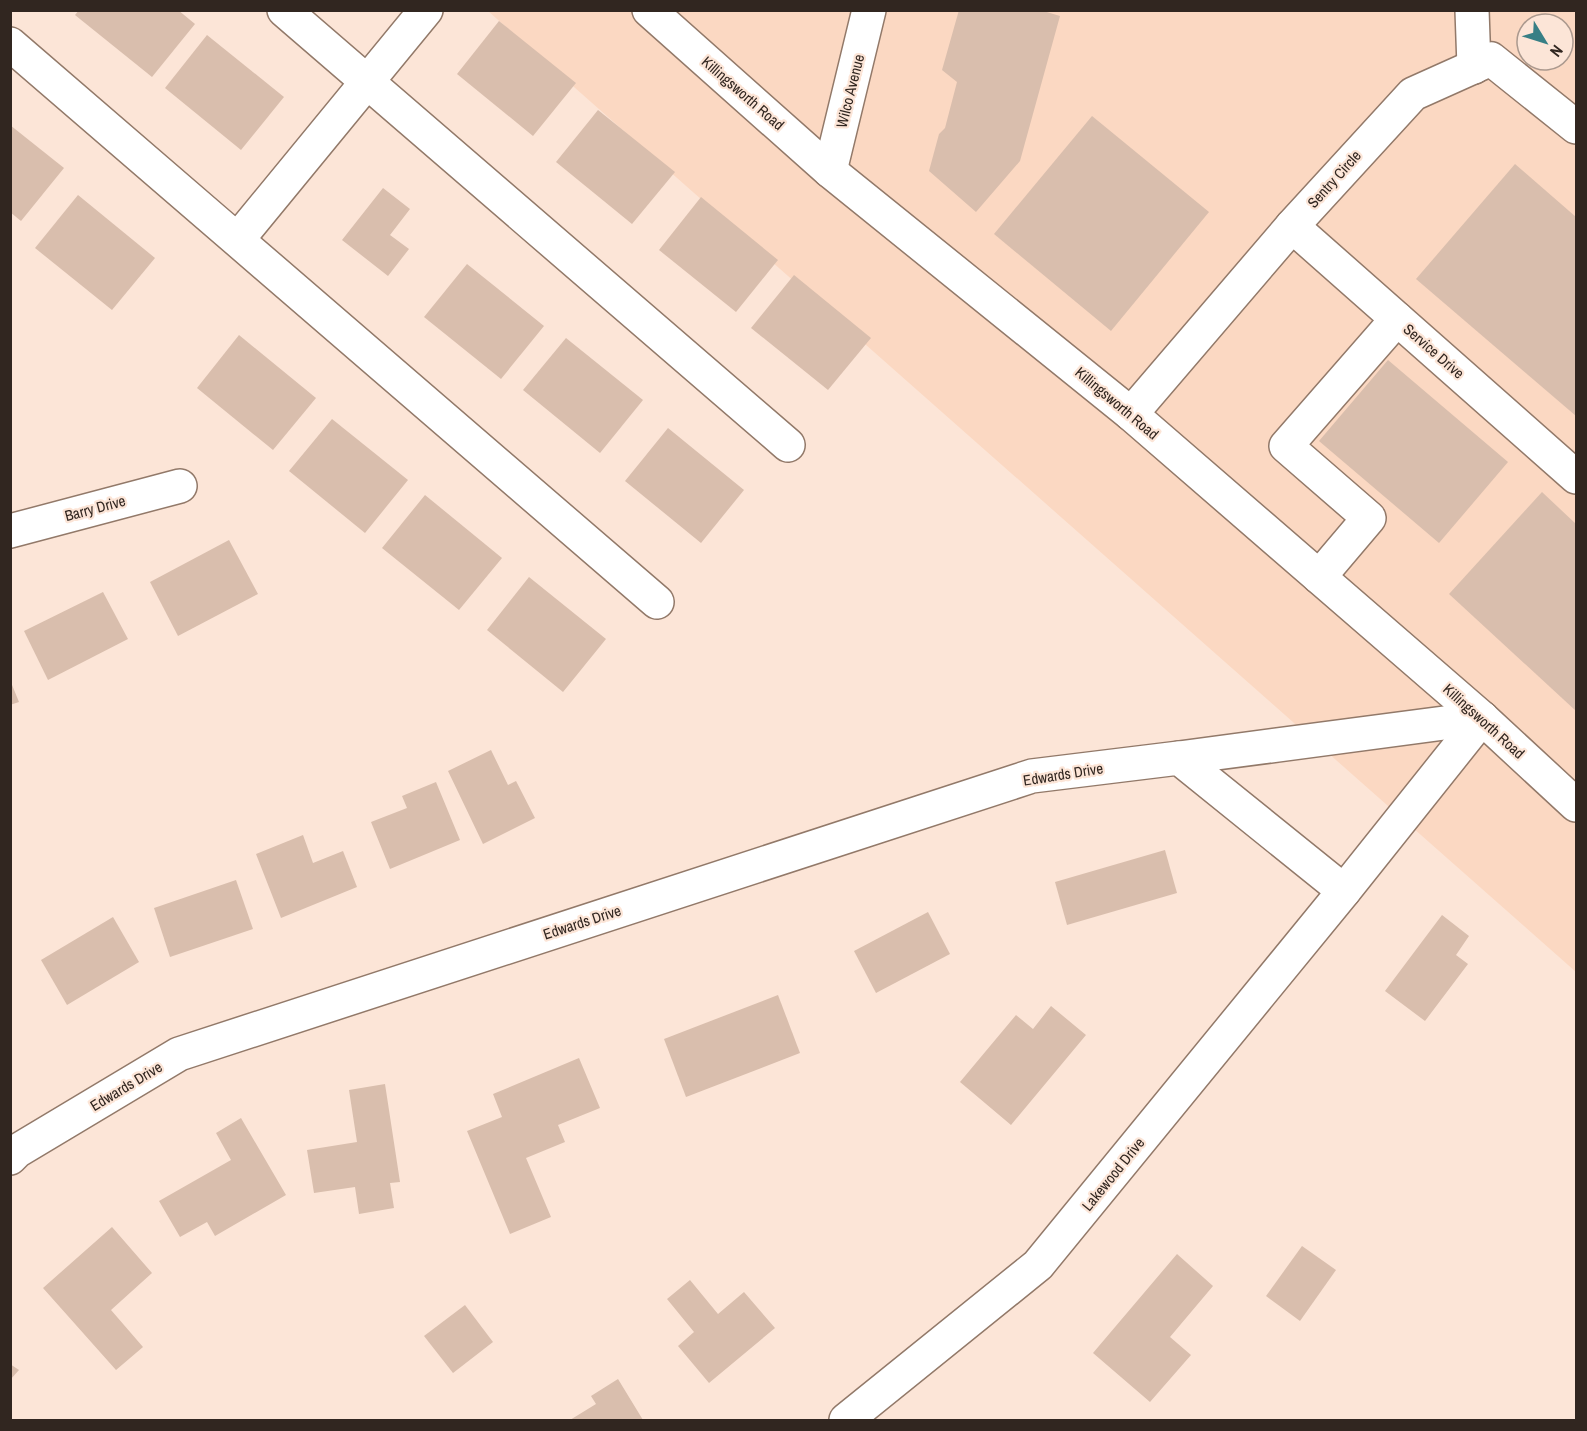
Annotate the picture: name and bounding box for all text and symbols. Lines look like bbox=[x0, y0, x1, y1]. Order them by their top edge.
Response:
north arrow bbox=[1515, 12, 1575, 72]
text: N bbox=[1545, 41, 1568, 62]
street label: Killingsworth Road bbox=[697, 51, 789, 135]
street label: Wilco Avenue bbox=[831, 52, 869, 130]
street label: Sentry Circle bbox=[1302, 145, 1366, 212]
street label: Service Drive bbox=[1399, 319, 1469, 383]
street label: Killingsworth Road bbox=[1071, 362, 1163, 444]
street label: Barry Drive bbox=[62, 490, 128, 526]
street label: Killingsworth Road bbox=[1439, 679, 1529, 763]
street label: Edwards Drive bbox=[1022, 757, 1105, 791]
street label: Edwards Drive bbox=[540, 900, 624, 944]
street label: Edwards Drive bbox=[86, 1056, 166, 1116]
street label: Lakewood Drive bbox=[1077, 1133, 1149, 1215]

